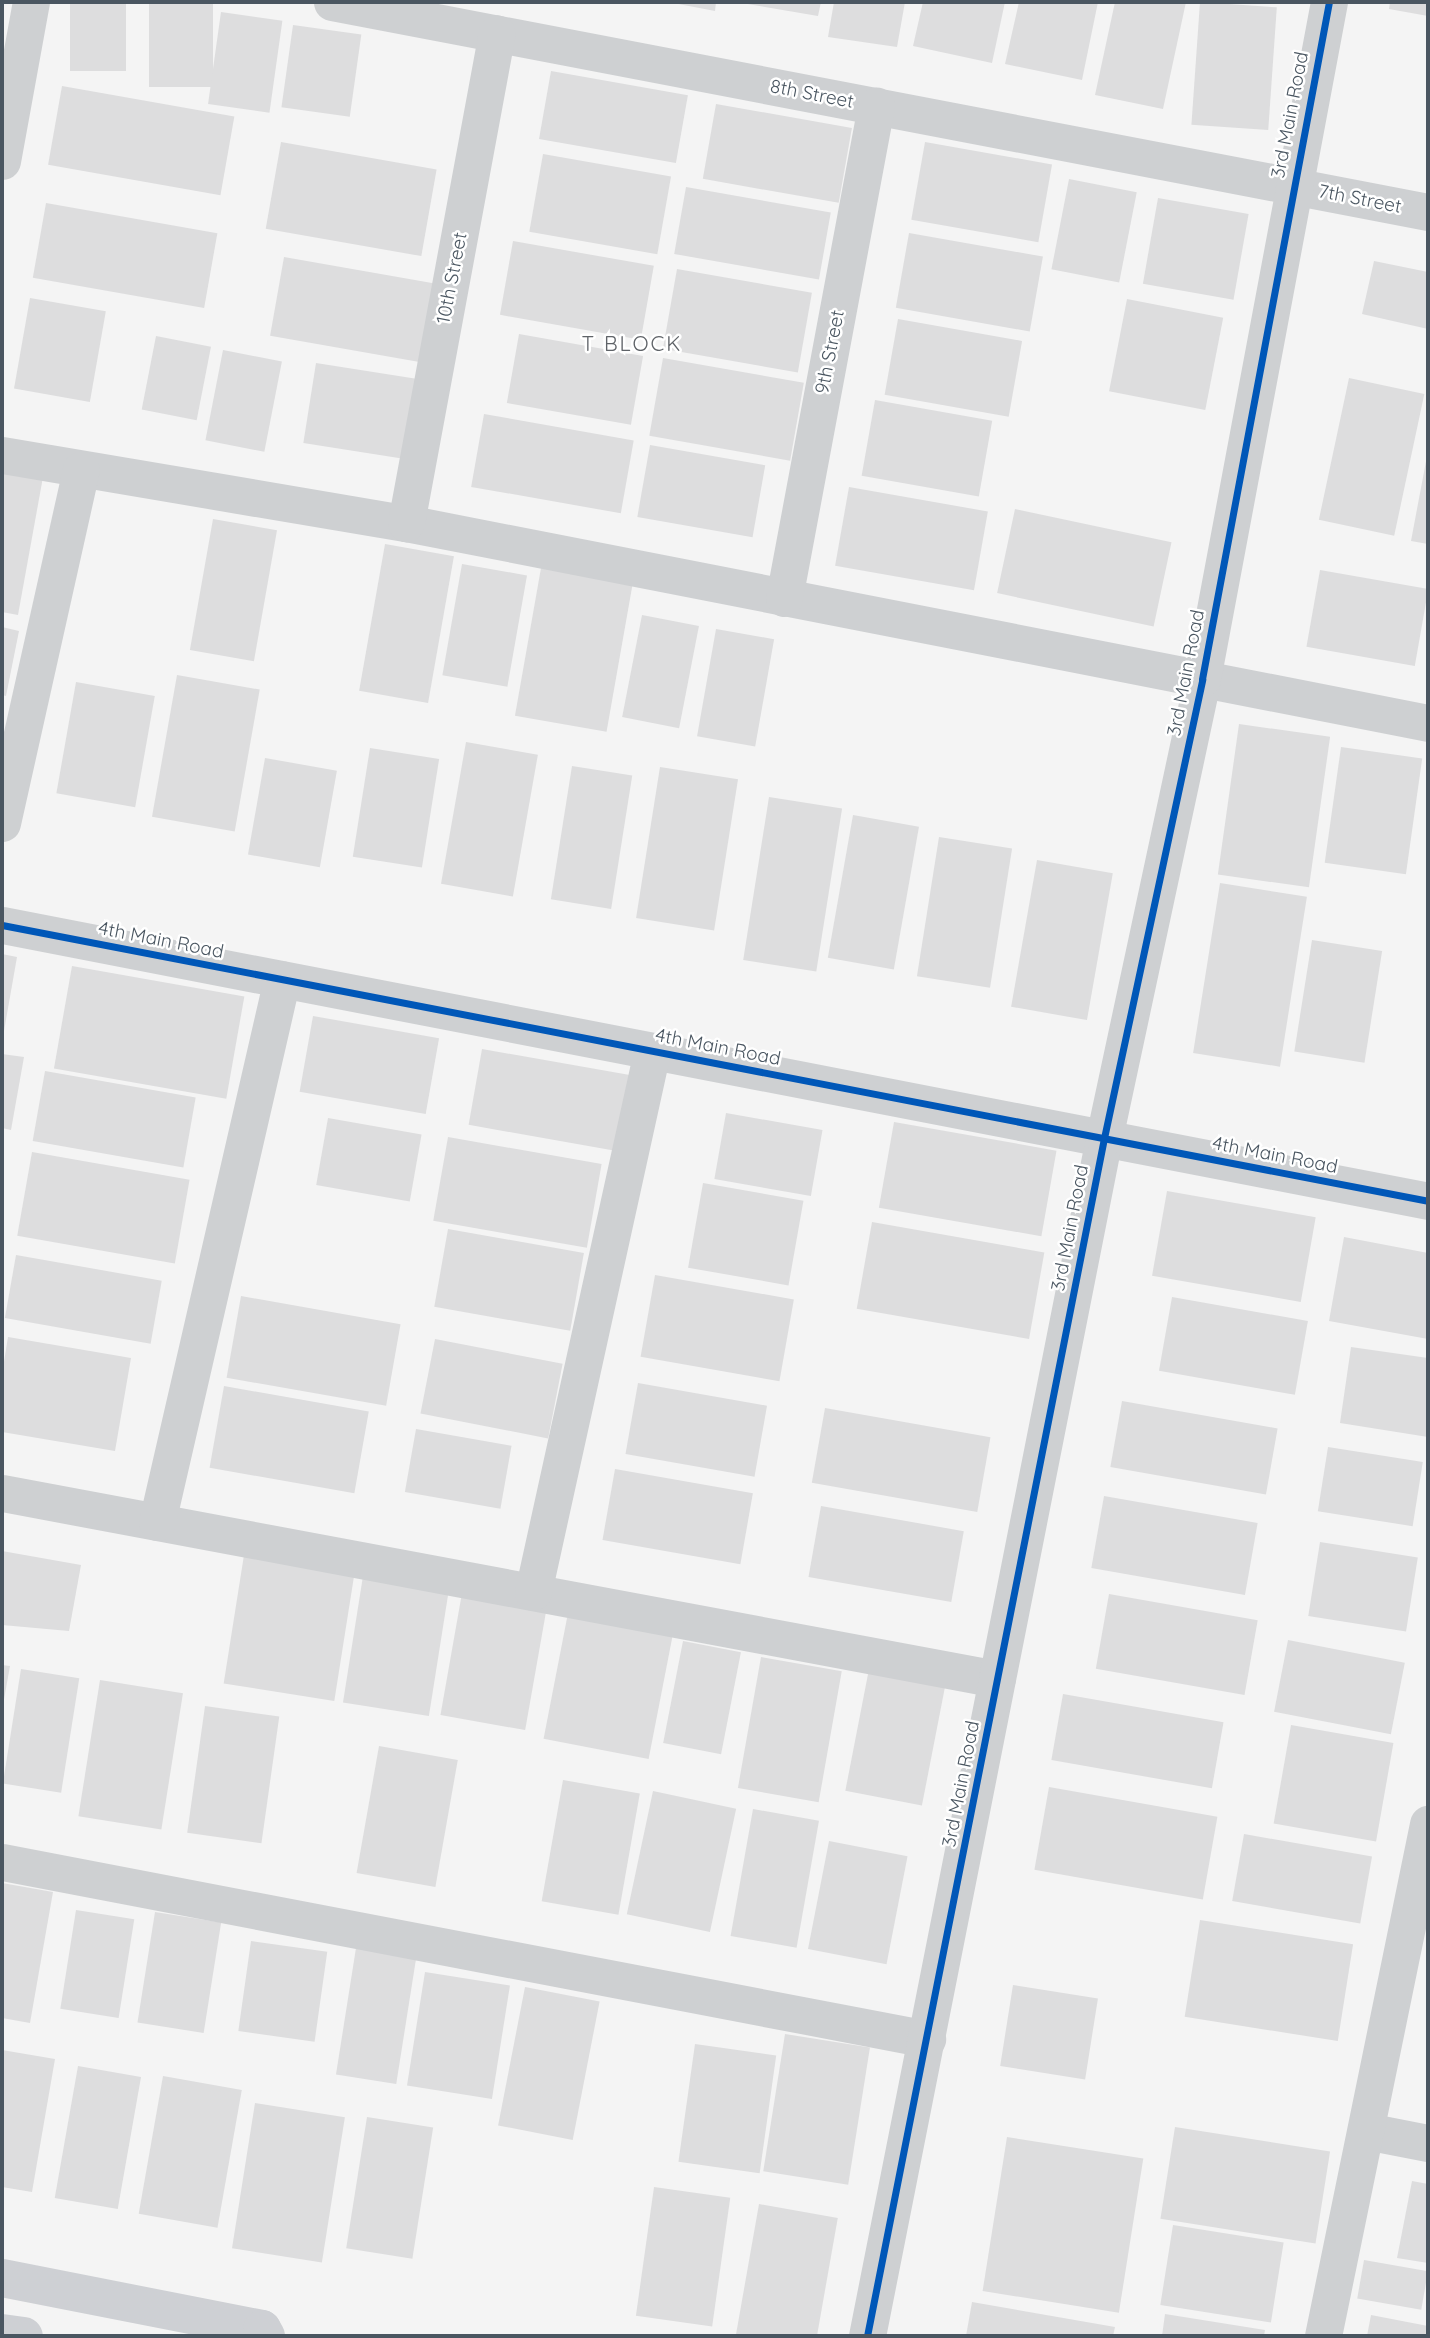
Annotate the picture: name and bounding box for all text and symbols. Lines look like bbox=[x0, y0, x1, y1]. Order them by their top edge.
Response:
street label: 3rd Main Road bbox=[1267, 50, 1313, 180]
street label: 8th Street bbox=[768, 75, 856, 113]
street label: 7th Street bbox=[1317, 180, 1403, 218]
street label: 10th Street bbox=[432, 230, 472, 326]
street label: 9th Street bbox=[811, 308, 849, 396]
district label: T BLOCK bbox=[582, 330, 682, 356]
street label: 3rd Main Road bbox=[1163, 608, 1209, 738]
street label: 4th Main Road bbox=[96, 917, 226, 963]
street label: 4th Main Road bbox=[653, 1024, 783, 1070]
street label: 4th Main Road bbox=[1210, 1132, 1340, 1178]
street label: 3rd Main Road bbox=[1047, 1163, 1093, 1293]
street label: 3rd Main Road bbox=[938, 1719, 984, 1849]

